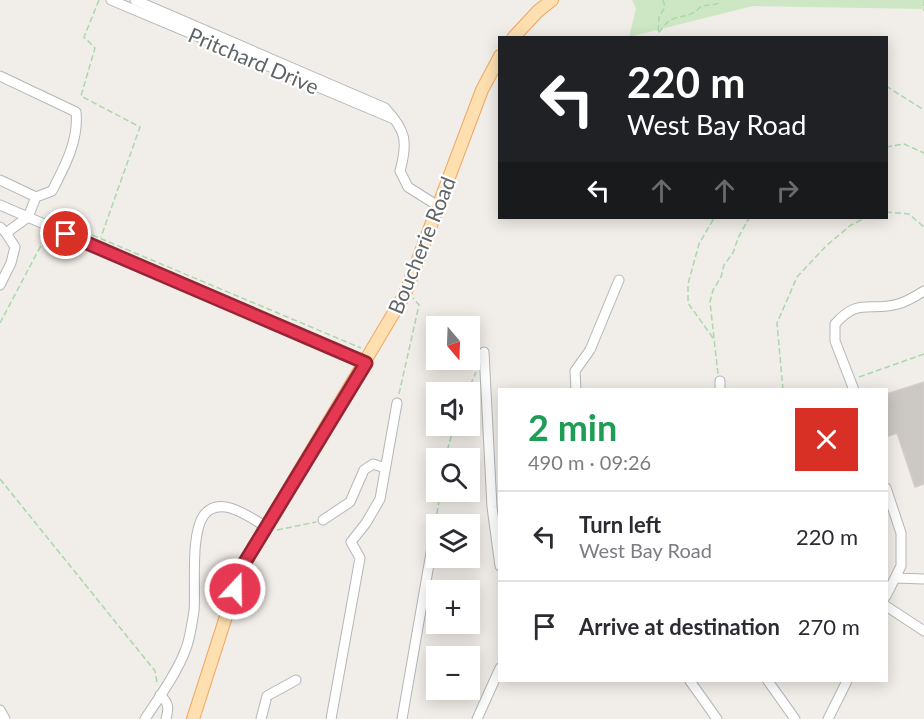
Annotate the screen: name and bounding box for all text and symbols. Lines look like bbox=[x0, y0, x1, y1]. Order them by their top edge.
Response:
street label: Pritchard Drive bbox=[185, 21, 323, 99]
text: 220 m bbox=[627, 57, 745, 107]
icon: left bbox=[528, 60, 606, 138]
text: West Bay Road bbox=[627, 108, 806, 141]
street label: Boucherie Road bbox=[382, 173, 460, 317]
icon: left bbox=[582, 174, 615, 207]
icon: ahead bbox=[645, 174, 678, 207]
icon: ahead bbox=[708, 174, 741, 207]
icon: right bbox=[771, 174, 804, 207]
pin bbox=[40, 208, 91, 259]
icon: arrive bbox=[49, 217, 82, 250]
north arrow bbox=[426, 316, 480, 370]
map controls bbox=[426, 316, 480, 700]
button: sound bbox=[426, 382, 480, 436]
text: 2 min bbox=[528, 405, 617, 449]
button: close bbox=[795, 408, 858, 471]
button: search bbox=[426, 448, 480, 502]
text: 490 m · 09:26 bbox=[528, 450, 651, 474]
text: Turn left bbox=[579, 511, 661, 538]
button: layers bbox=[426, 514, 480, 568]
icon: left bbox=[528, 520, 561, 553]
text: 220 m bbox=[796, 523, 858, 550]
text: West Bay Road bbox=[579, 538, 712, 562]
position arrow bbox=[203, 557, 267, 621]
button: + bbox=[426, 580, 480, 634]
icon: arrive bbox=[528, 610, 561, 643]
text: Arrive at destination bbox=[579, 613, 780, 640]
text: 270 m bbox=[798, 613, 860, 640]
button: − bbox=[426, 646, 480, 700]

